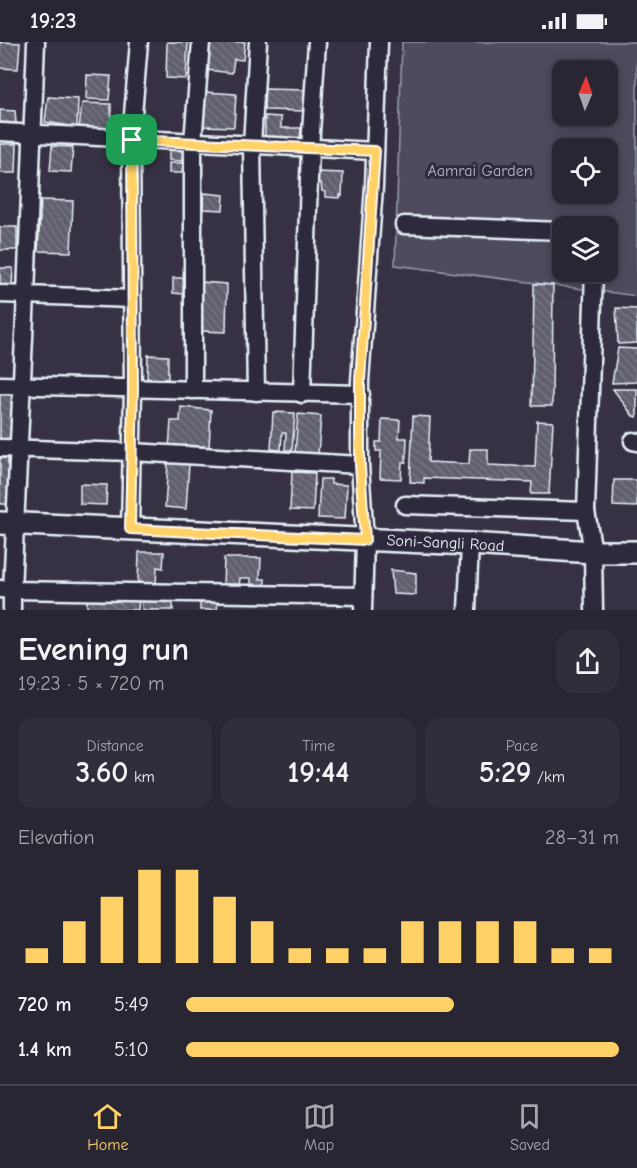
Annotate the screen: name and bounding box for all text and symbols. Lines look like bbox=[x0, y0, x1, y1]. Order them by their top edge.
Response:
text: 19:23 bbox=[30, 8, 77, 34]
north arrow bbox=[552, 60, 618, 126]
map controls bbox=[552, 60, 618, 282]
pin bbox=[106, 114, 157, 165]
icon: arrive bbox=[115, 123, 148, 156]
button: locate bbox=[552, 138, 618, 204]
park label: Aamrai Garden bbox=[428, 162, 533, 180]
button: layers bbox=[552, 216, 618, 282]
street label: Soni-Sangli Road bbox=[386, 531, 505, 555]
text: Evening run bbox=[18, 630, 189, 668]
button: share bbox=[556, 630, 619, 693]
text: 19:23 · 5 × 720 m bbox=[18, 672, 165, 695]
text: Distance bbox=[87, 737, 144, 755]
text: Time bbox=[302, 737, 335, 755]
text: Pace bbox=[506, 737, 538, 755]
text: 3.60 bbox=[75, 755, 129, 790]
text: 19:44 bbox=[288, 755, 349, 790]
text: 5:29 bbox=[479, 755, 532, 790]
text: km bbox=[129, 768, 155, 786]
text: /km bbox=[532, 768, 565, 786]
text: Elevation bbox=[18, 826, 95, 849]
text: 28–31 m bbox=[545, 826, 619, 849]
text: 720 m bbox=[18, 993, 71, 1016]
text: 5:49 bbox=[114, 993, 149, 1016]
text: 1.4 km bbox=[18, 1038, 72, 1061]
text: 5:10 bbox=[114, 1038, 149, 1061]
tab: Home bbox=[87, 1100, 128, 1154]
tab: Map bbox=[303, 1100, 336, 1154]
tab: Saved bbox=[510, 1100, 550, 1154]

